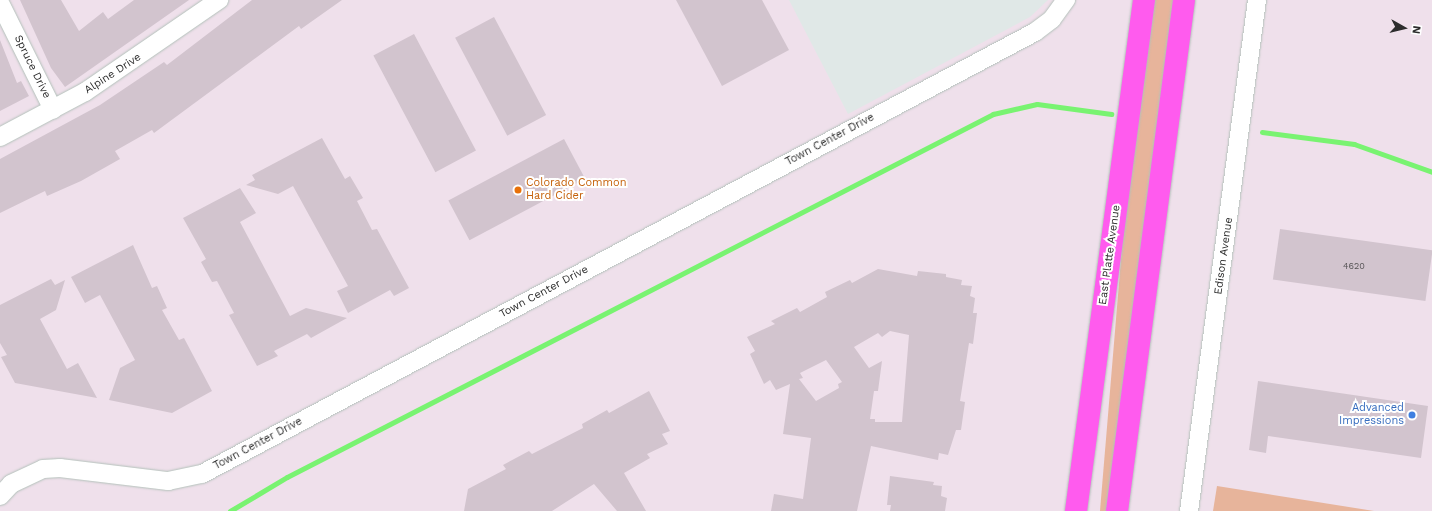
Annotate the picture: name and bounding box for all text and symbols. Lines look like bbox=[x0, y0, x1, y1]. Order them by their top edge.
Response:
north arrow bbox=[1384, 8, 1424, 48]
text: N bbox=[1409, 25, 1423, 35]
street label: Spruce Drive bbox=[11, 33, 53, 101]
street label: Alpine Drive bbox=[82, 51, 144, 97]
street label: Town Center Drive bbox=[783, 111, 877, 169]
place label: Colorado Common Hard Cider bbox=[526, 177, 626, 203]
marker: Colorado Common Hard Cider bbox=[513, 185, 523, 195]
street label: East Platte Avenue bbox=[1096, 204, 1124, 306]
street label: Edison Avenue bbox=[1212, 216, 1236, 296]
house number: 4620 bbox=[1343, 261, 1365, 271]
street label: Town Center Drive bbox=[497, 263, 591, 321]
place label: Advanced Impressions bbox=[1339, 402, 1404, 428]
marker: Advanced Impressions bbox=[1407, 410, 1417, 420]
street label: Town Center Drive bbox=[211, 415, 305, 473]

